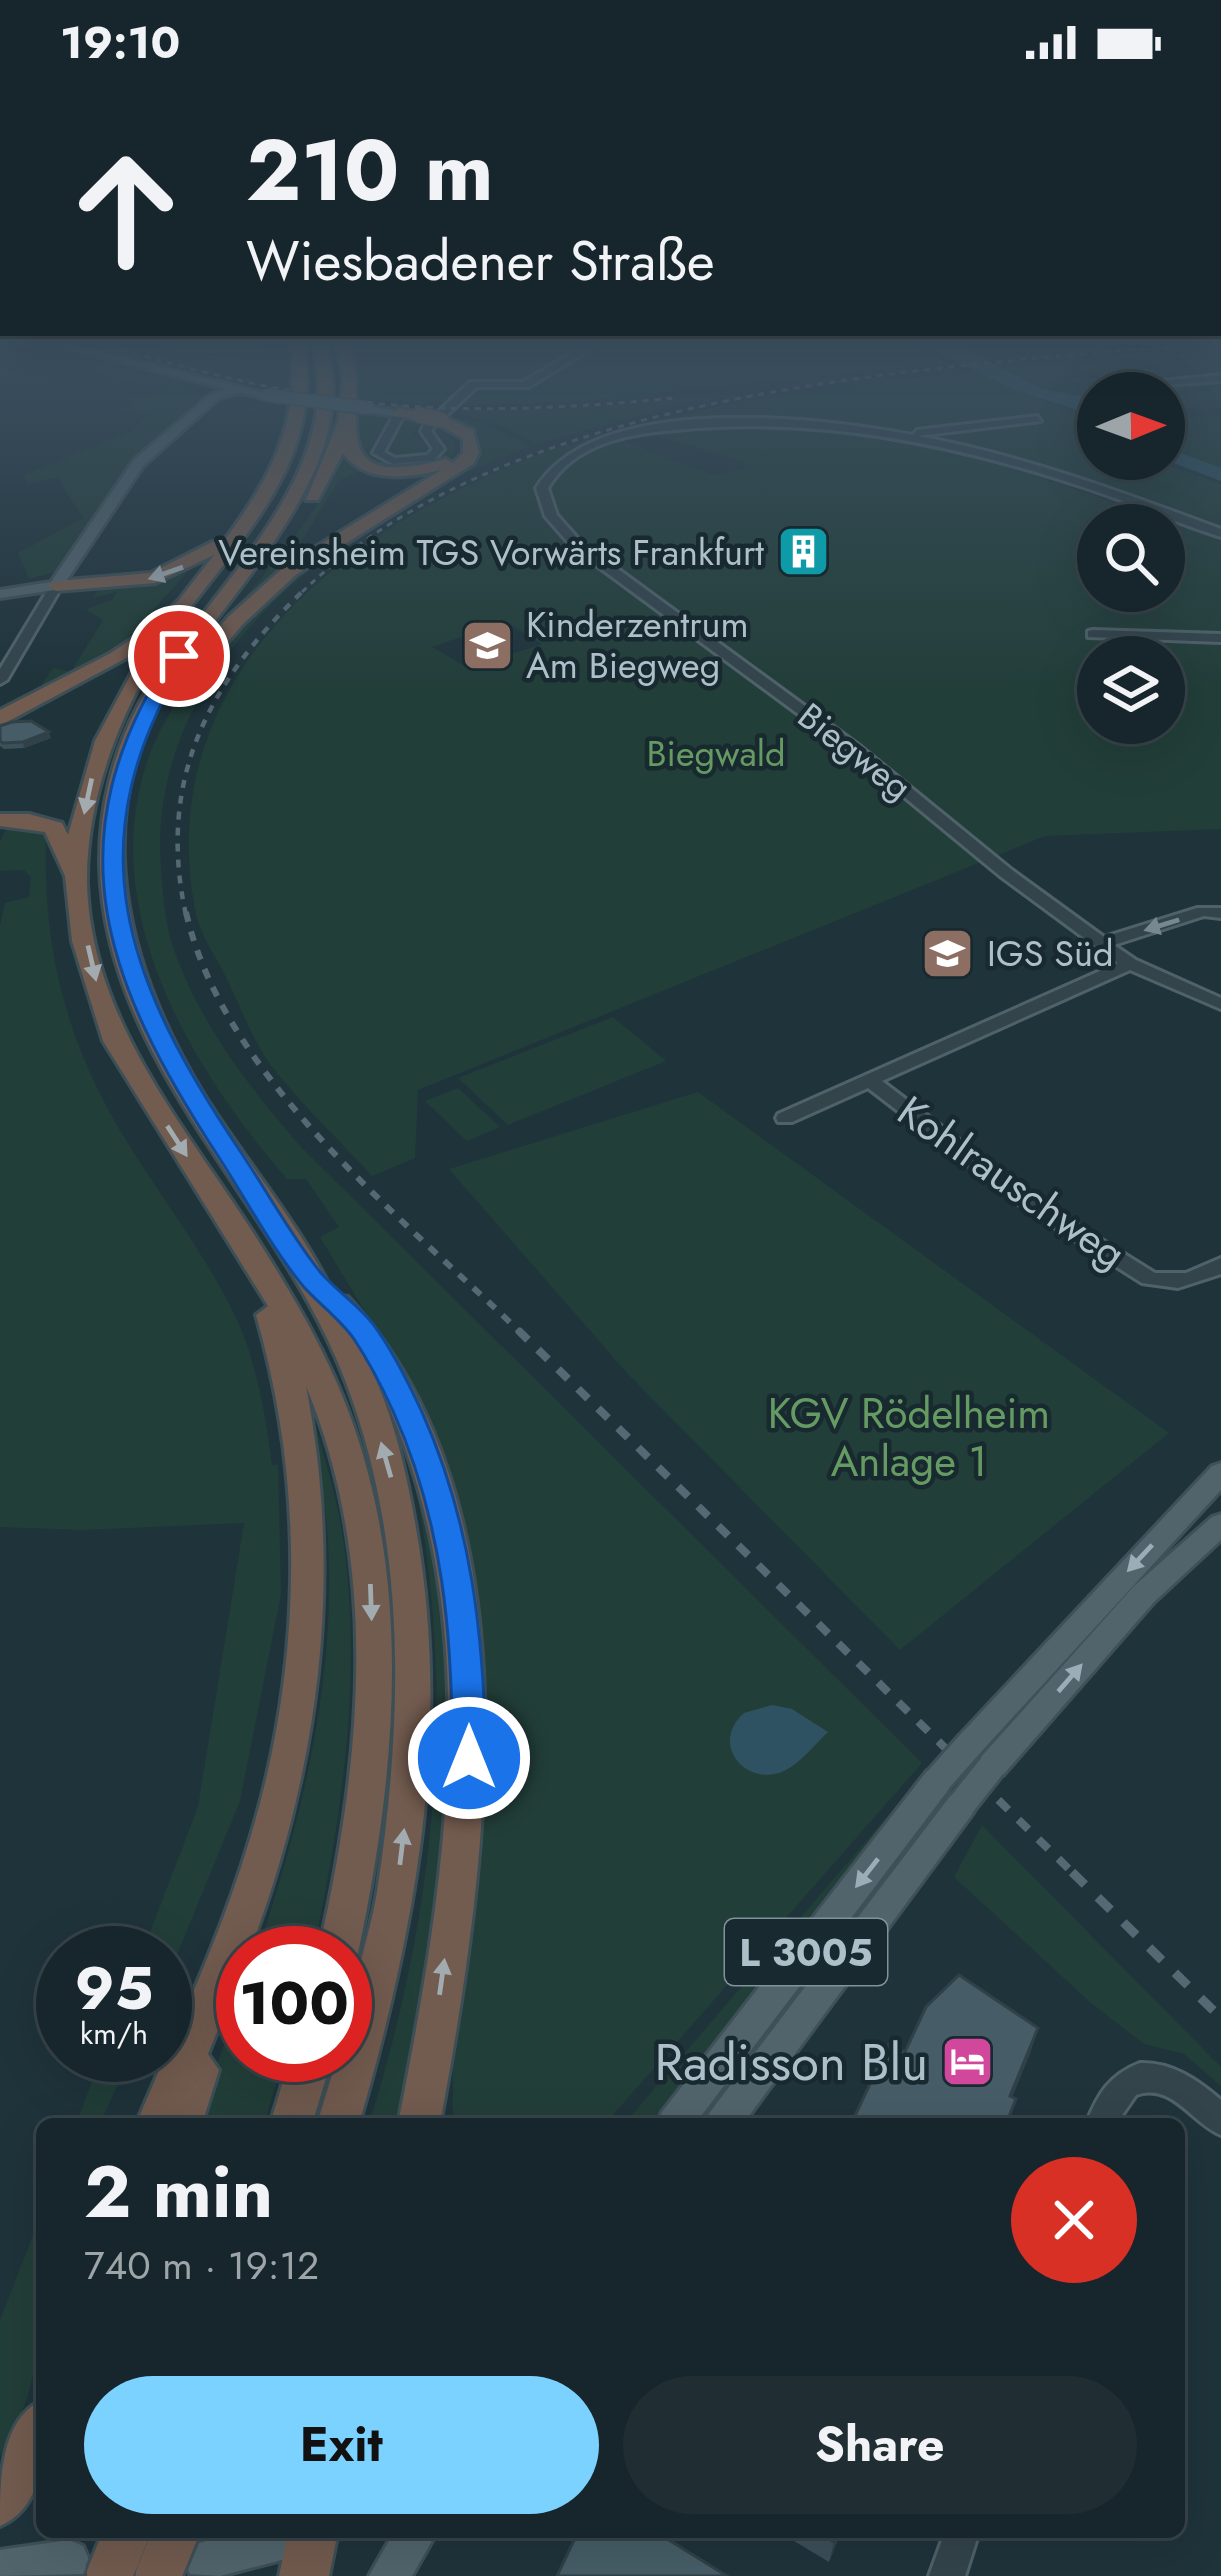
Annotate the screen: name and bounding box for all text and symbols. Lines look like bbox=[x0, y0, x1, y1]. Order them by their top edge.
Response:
text: 19:10 bbox=[60, 10, 180, 75]
text: 210 m bbox=[246, 110, 494, 232]
icon: ahead bbox=[48, 132, 204, 288]
text: Wiesbadener Straße bbox=[246, 222, 715, 300]
north arrow bbox=[1077, 372, 1185, 480]
map controls bbox=[1077, 372, 1185, 744]
button: search bbox=[1077, 504, 1185, 612]
building icon: Vereinsheim TGS Vorwärts Frankfurt bbox=[775, 524, 831, 580]
place label: Vereinsheim TGS Vorwärts Frankfurt bbox=[218, 526, 764, 578]
one-way arrow bbox=[147, 564, 184, 583]
place label: Kinderzentrum Am Biegweg bbox=[526, 598, 749, 691]
pin bbox=[128, 605, 230, 707]
school or university icon: Kinderzentrum Am Biegweg bbox=[459, 617, 515, 673]
icon: arrive bbox=[146, 623, 212, 689]
button: layers bbox=[1077, 636, 1185, 744]
street label: Biegweg bbox=[787, 690, 923, 812]
park label: Biegwald bbox=[646, 727, 786, 779]
one-way arrow bbox=[78, 777, 97, 815]
one-way arrow bbox=[1143, 916, 1180, 935]
school or university icon: IGS Süd bbox=[920, 925, 976, 981]
place label: IGS Süd bbox=[987, 927, 1113, 979]
one-way arrow bbox=[83, 944, 102, 981]
street label: Kohlrauschweg bbox=[885, 1081, 1138, 1284]
one-way arrow bbox=[165, 1125, 187, 1158]
park label: KGV Rödelheim Anlage 1 bbox=[768, 1383, 1050, 1492]
one-way arrow bbox=[376, 1441, 395, 1478]
one-way arrow bbox=[1127, 1543, 1155, 1572]
one-way arrow bbox=[362, 1584, 381, 1622]
one-way arrow bbox=[1056, 1663, 1083, 1693]
position arrow bbox=[406, 1695, 532, 1821]
one-way arrow bbox=[393, 1828, 412, 1865]
one-way arrow bbox=[855, 1857, 880, 1889]
road number: L 3005 bbox=[725, 1919, 887, 1985]
speed limit sign: 100 bbox=[216, 1926, 372, 2082]
text: 95 bbox=[75, 1945, 153, 2032]
one-way arrow bbox=[433, 1957, 452, 1995]
text: km/h bbox=[80, 2012, 148, 2055]
place label: Radisson Blu bbox=[655, 2025, 928, 2099]
hotel icon: Radisson Blu bbox=[939, 2034, 995, 2090]
text: 2 min bbox=[84, 2140, 273, 2244]
button: close bbox=[1011, 2157, 1137, 2283]
text: 740 m · 19:12 bbox=[84, 2237, 319, 2294]
button: Exit bbox=[84, 2376, 599, 2514]
button: Share bbox=[623, 2376, 1137, 2514]

